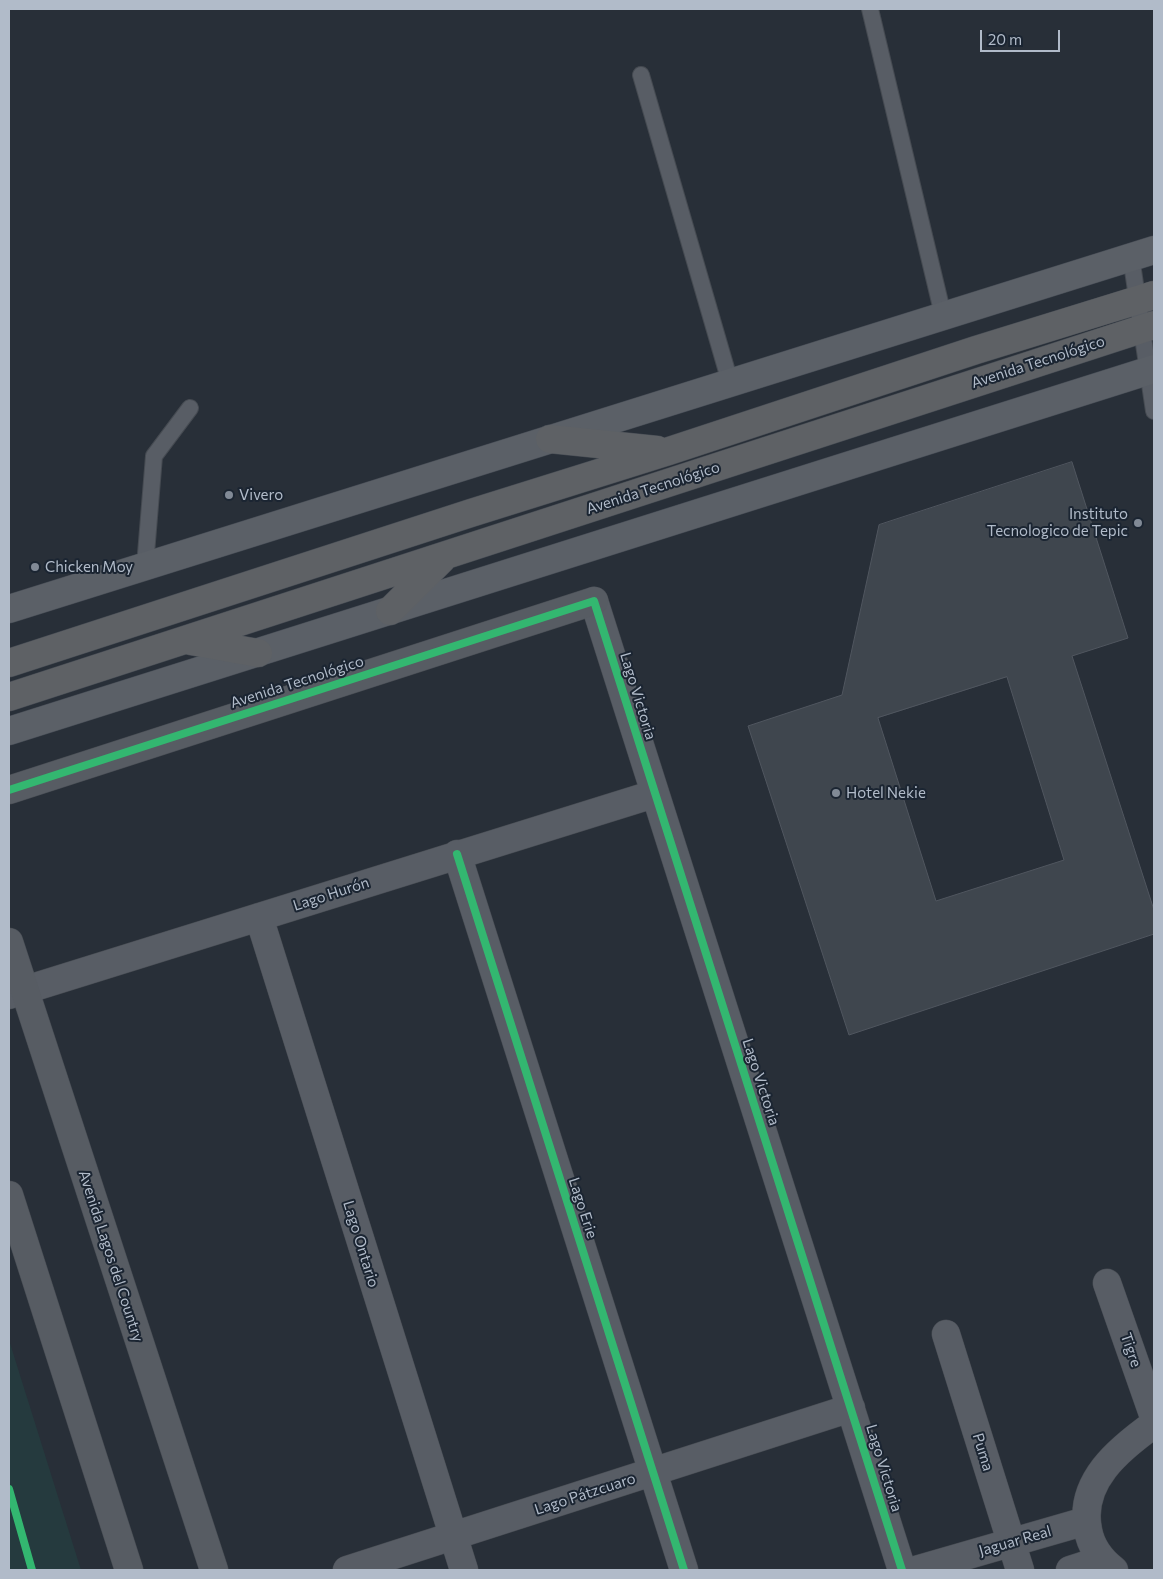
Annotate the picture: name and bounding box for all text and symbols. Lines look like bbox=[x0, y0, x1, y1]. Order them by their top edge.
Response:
scale bar bbox=[983, 20, 1063, 52]
text: 20 m bbox=[988, 30, 1022, 48]
street label: Avenida Tecnológico bbox=[969, 332, 1107, 392]
street label: Avenida Tecnológico bbox=[584, 458, 722, 518]
place label: Vivero bbox=[239, 486, 283, 504]
marker: Vivero bbox=[223, 489, 235, 501]
place label: Instituto Tecnologico de Tepic bbox=[987, 505, 1128, 540]
marker: Instituto Tecnologico de Tepic bbox=[1132, 517, 1144, 529]
place label: Chicken Moy bbox=[45, 558, 133, 576]
marker: Chicken Moy bbox=[29, 561, 41, 573]
street label: Lago Victoria bbox=[616, 650, 660, 742]
street label: Avenida Tecnológico bbox=[228, 652, 366, 712]
place label: Hotel Nekie bbox=[846, 784, 926, 802]
marker: Hotel Nekie bbox=[830, 787, 842, 799]
street label: Lago Hurón bbox=[291, 873, 371, 915]
street label: Lago Victoria bbox=[738, 1036, 784, 1128]
street label: Avenida Lagos del Country bbox=[75, 1168, 147, 1344]
street label: Lago Erie bbox=[565, 1175, 601, 1241]
street label: Lago Ontario bbox=[339, 1198, 383, 1290]
street label: Tigre bbox=[1117, 1330, 1145, 1370]
street label: Lago Victoria bbox=[862, 1422, 906, 1514]
street label: Puma bbox=[969, 1431, 997, 1473]
street label: Lago Pátzcuaro bbox=[532, 1469, 638, 1519]
street label: Jaguar Real bbox=[977, 1522, 1053, 1560]

